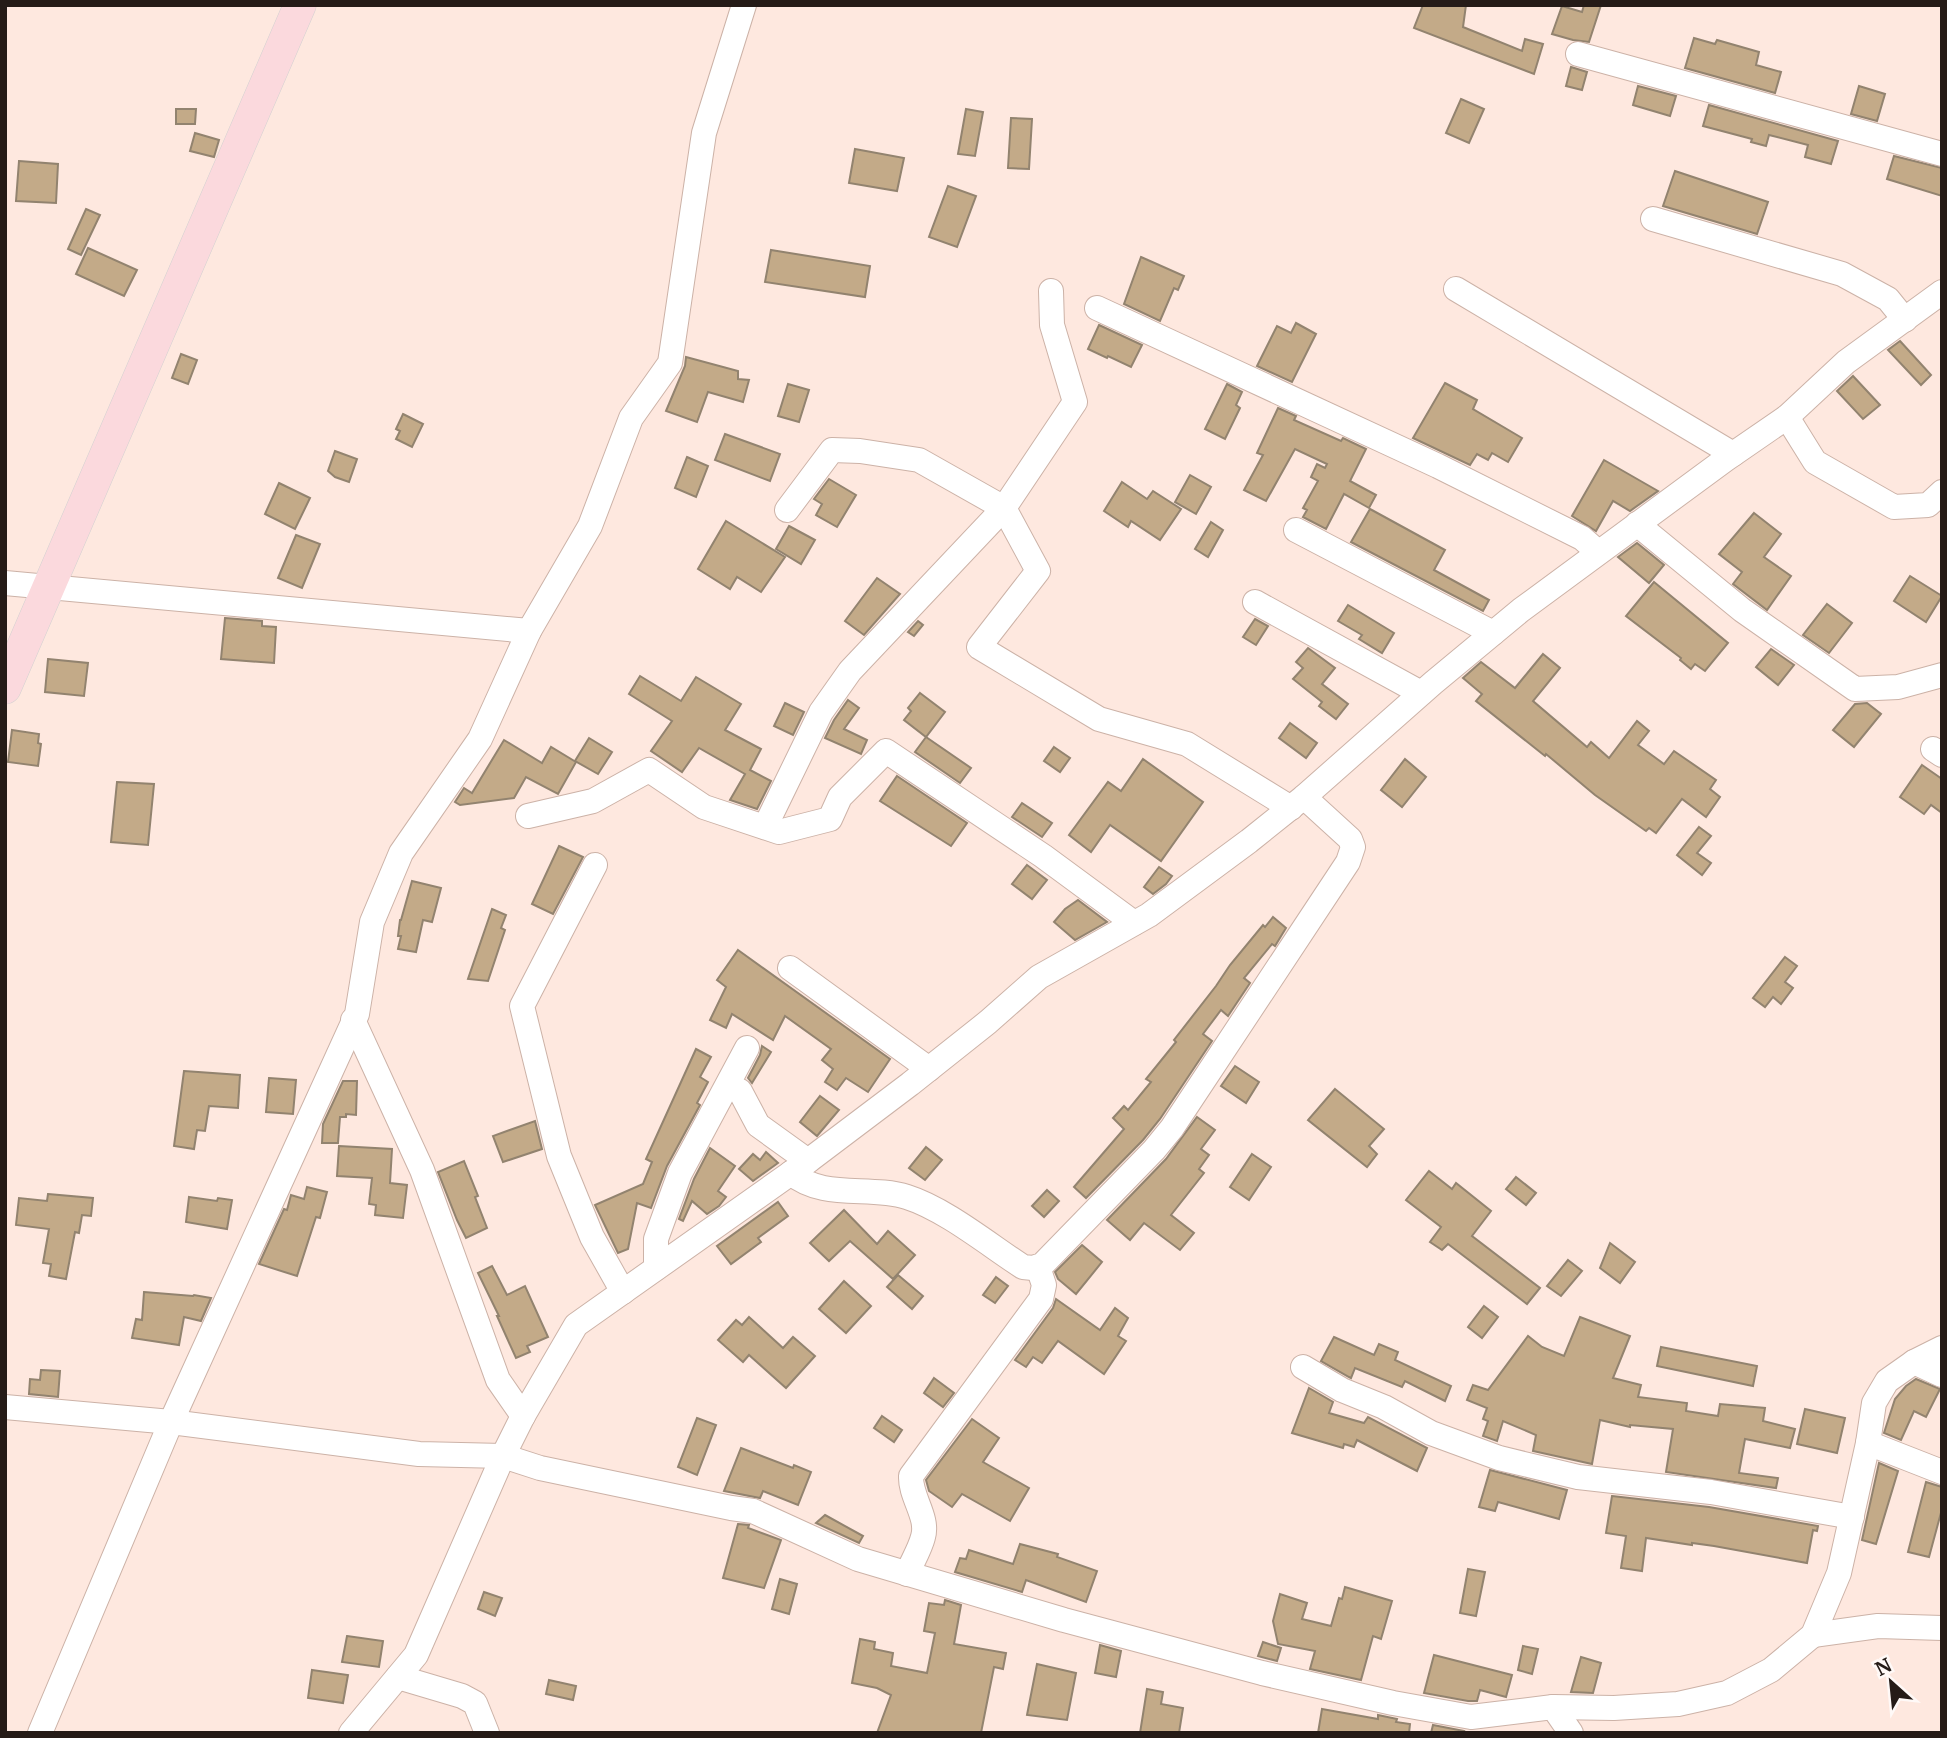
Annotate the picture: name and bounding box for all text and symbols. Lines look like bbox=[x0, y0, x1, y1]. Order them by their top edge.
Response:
north arrow bbox=[1856, 1647, 1926, 1717]
text: N bbox=[1871, 1653, 1895, 1681]

